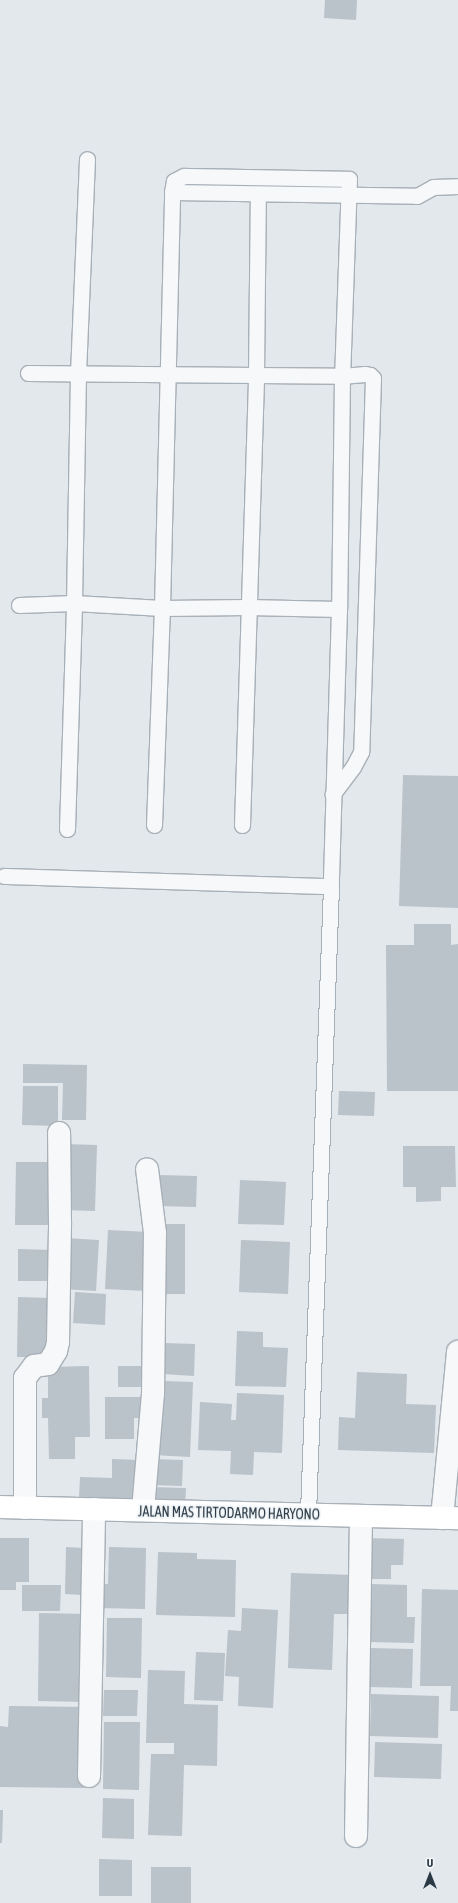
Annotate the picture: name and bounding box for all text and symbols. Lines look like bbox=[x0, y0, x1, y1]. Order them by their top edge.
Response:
street label: JALAN MAS TIRTODARMO HARYONO bbox=[138, 1503, 320, 1523]
north arrow bbox=[410, 1855, 450, 1895]
text: U bbox=[427, 1857, 433, 1869]

